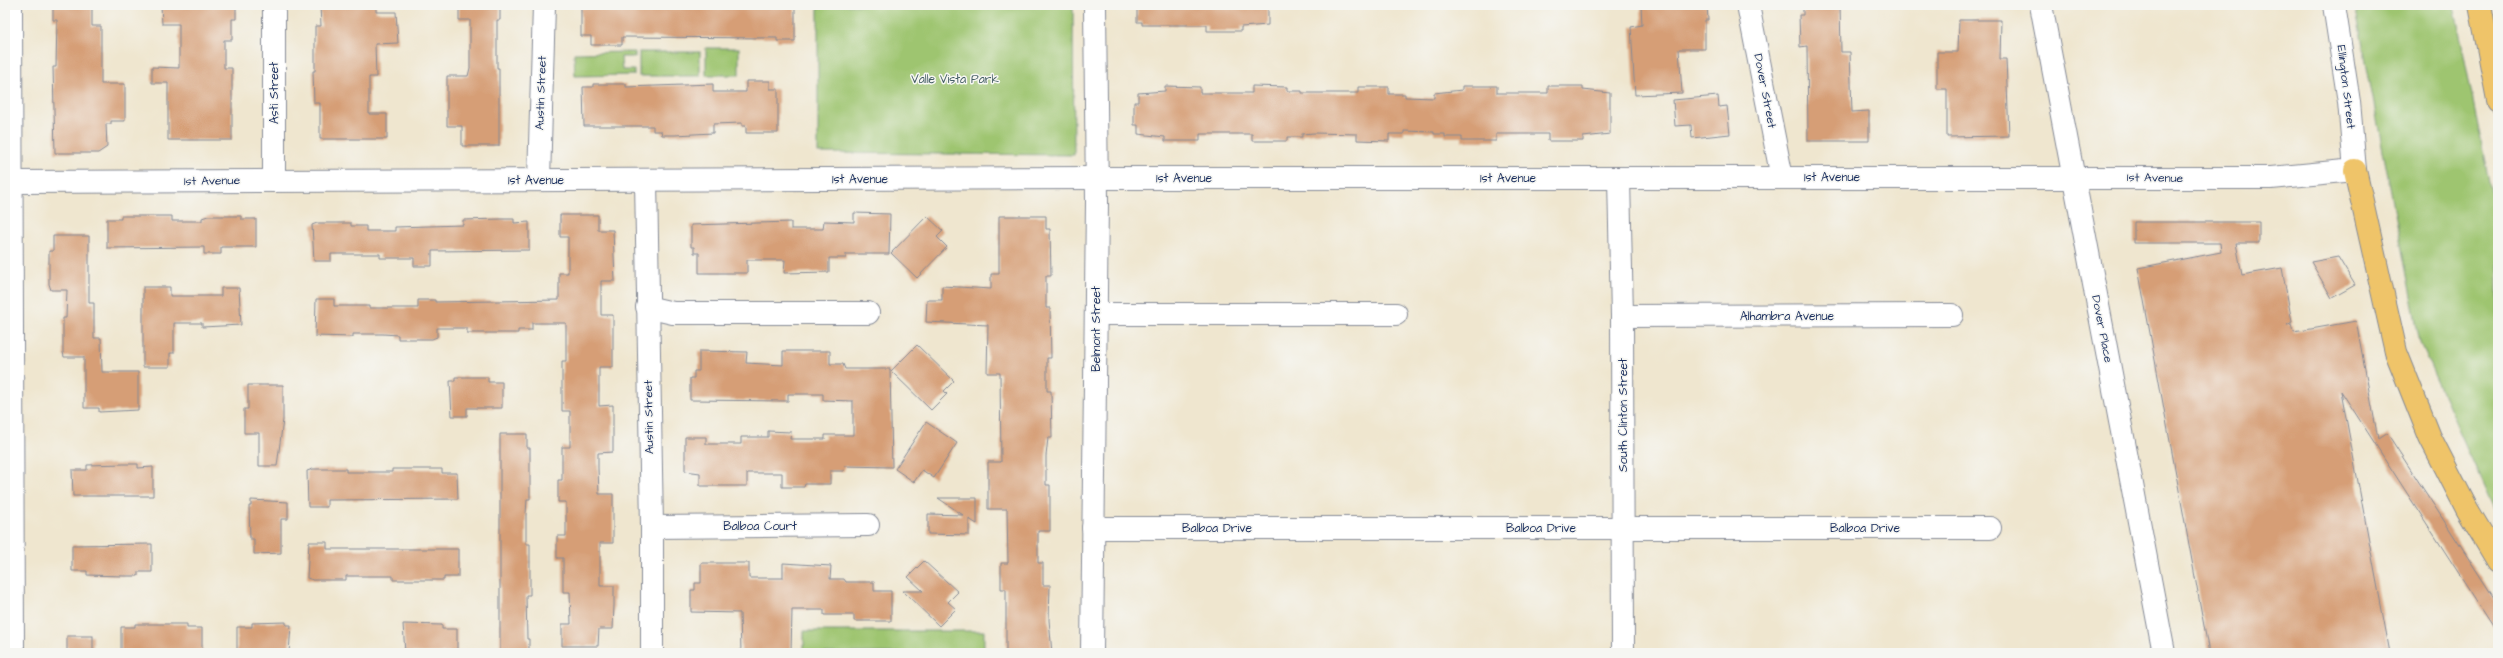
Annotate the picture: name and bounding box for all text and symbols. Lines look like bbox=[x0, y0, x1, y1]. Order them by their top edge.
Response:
street label: Ellington Street bbox=[2331, 44, 2360, 130]
street label: Dover Street bbox=[1749, 52, 1781, 130]
street label: Austin Street bbox=[531, 55, 551, 130]
street label: Asti Street bbox=[266, 62, 283, 124]
park label: Valle Vista Park bbox=[911, 71, 999, 88]
street label: 1st Avenue bbox=[1804, 169, 1861, 186]
street label: 1st Avenue bbox=[2127, 169, 2184, 187]
street label: 1st Avenue bbox=[1156, 170, 1213, 187]
street label: 1st Avenue bbox=[1480, 170, 1537, 187]
street label: 1st Avenue bbox=[832, 171, 889, 188]
street label: 1st Avenue bbox=[184, 172, 241, 190]
street label: 1st Avenue bbox=[508, 172, 565, 189]
street label: Belmont Street bbox=[1088, 286, 1105, 372]
street label: Dover Place bbox=[2087, 294, 2117, 365]
street label: Alhambra Avenue bbox=[1740, 308, 1835, 325]
street label: South Clinton Street bbox=[1615, 358, 1632, 472]
street label: Austin Street bbox=[640, 380, 658, 454]
street label: Balboa Court bbox=[723, 518, 797, 535]
street label: Balboa Drive bbox=[1182, 520, 1252, 537]
street label: Balboa Drive bbox=[1506, 520, 1576, 537]
street label: Balboa Drive bbox=[1830, 520, 1900, 537]

